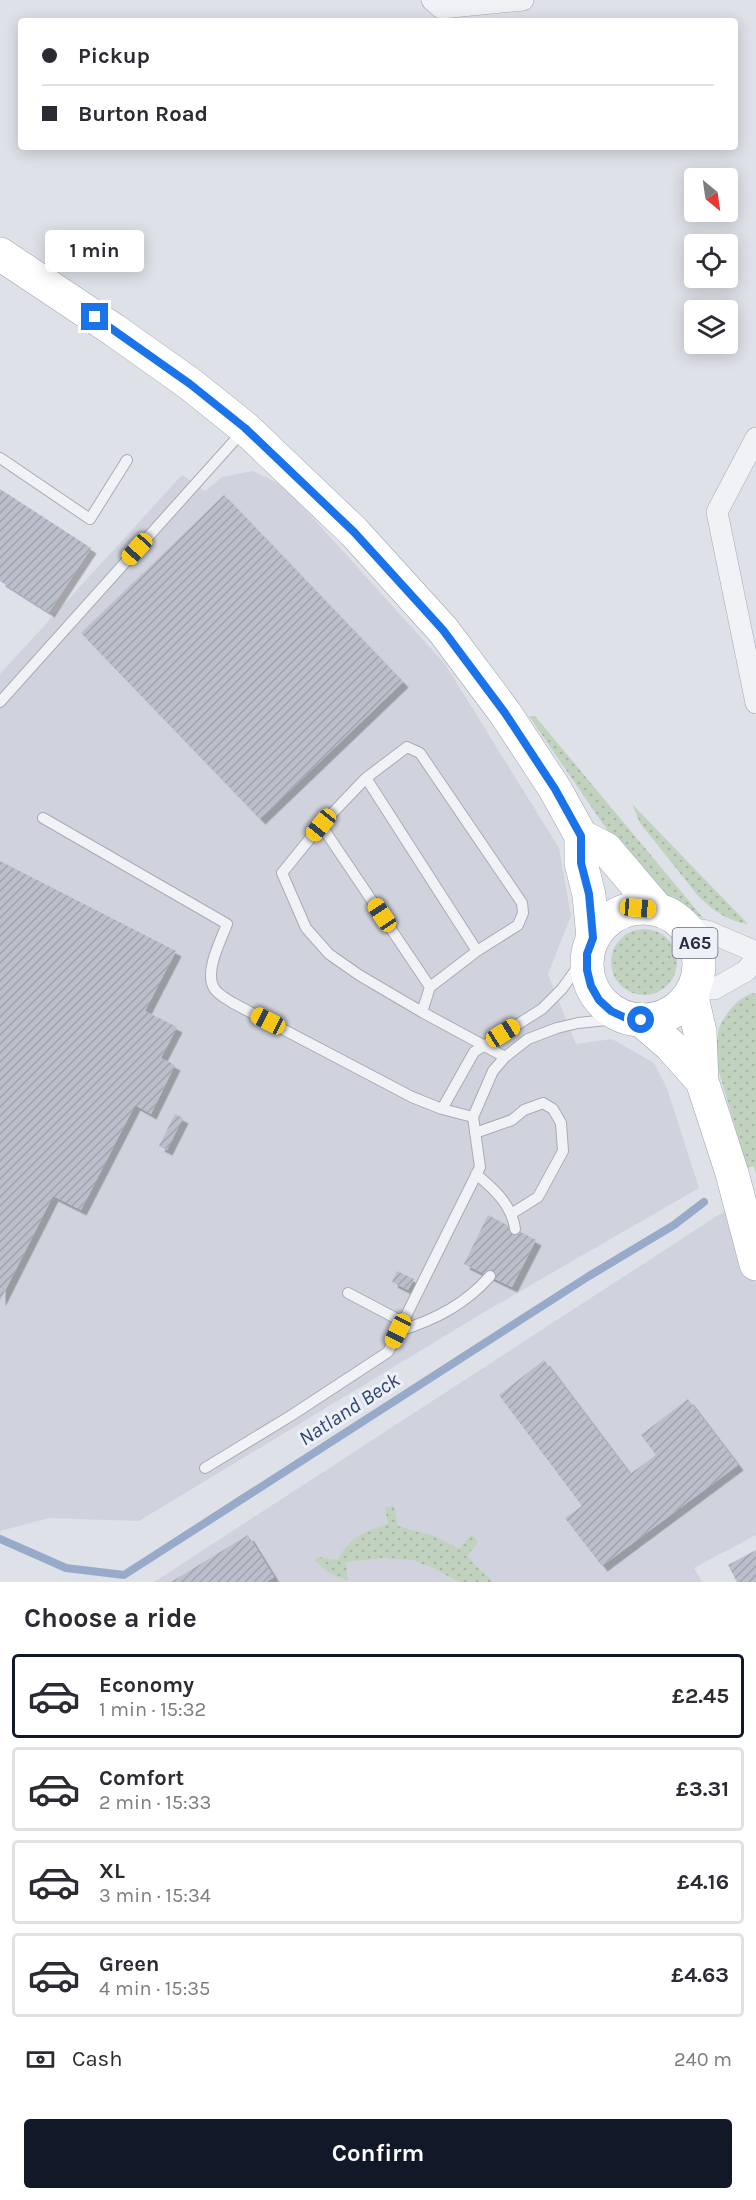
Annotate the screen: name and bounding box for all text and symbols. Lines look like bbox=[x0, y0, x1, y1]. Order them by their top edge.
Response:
text: Pickup bbox=[78, 43, 150, 69]
text: Burton Road bbox=[78, 101, 208, 127]
north arrow bbox=[684, 168, 738, 222]
map controls bbox=[684, 168, 738, 354]
callout: 1 min bbox=[46, 230, 144, 272]
button: locate bbox=[684, 234, 738, 288]
text: 1 min bbox=[69, 239, 120, 262]
button: layers bbox=[684, 300, 738, 354]
route end bbox=[81, 303, 108, 330]
car bbox=[118, 530, 156, 568]
car bbox=[303, 805, 339, 845]
car bbox=[364, 895, 400, 935]
car bbox=[619, 897, 657, 919]
road number: A65 bbox=[672, 928, 718, 958]
car bbox=[248, 1005, 288, 1037]
route start bbox=[627, 1006, 654, 1033]
car bbox=[483, 1016, 523, 1050]
car bbox=[382, 1311, 414, 1351]
water label: Natland Beck bbox=[294, 1367, 404, 1451]
text: Choose a ride bbox=[24, 1602, 197, 1634]
icon: car bbox=[27, 1669, 81, 1723]
text: Economy bbox=[99, 1672, 194, 1698]
text: £2.45 bbox=[672, 1683, 729, 1709]
text: 1 min · 15:32 bbox=[99, 1698, 206, 1721]
icon: car bbox=[27, 1762, 81, 1816]
text: Comfort bbox=[99, 1765, 184, 1791]
text: £3.31 bbox=[676, 1776, 729, 1802]
text: 2 min · 15:33 bbox=[99, 1791, 211, 1814]
icon: car bbox=[27, 1855, 81, 1909]
text: XL bbox=[99, 1858, 125, 1884]
text: £4.16 bbox=[677, 1869, 729, 1895]
text: 3 min · 15:34 bbox=[99, 1884, 211, 1907]
icon: car bbox=[27, 1948, 81, 2002]
text: Green bbox=[99, 1951, 160, 1977]
text: £4.63 bbox=[671, 1962, 729, 1988]
text: 4 min · 15:35 bbox=[99, 1977, 210, 2000]
icon: cash bbox=[24, 2043, 57, 2076]
text: Cash bbox=[72, 2046, 122, 2072]
text: 240 m bbox=[674, 2048, 732, 2071]
button: Confirm bbox=[24, 2119, 732, 2188]

